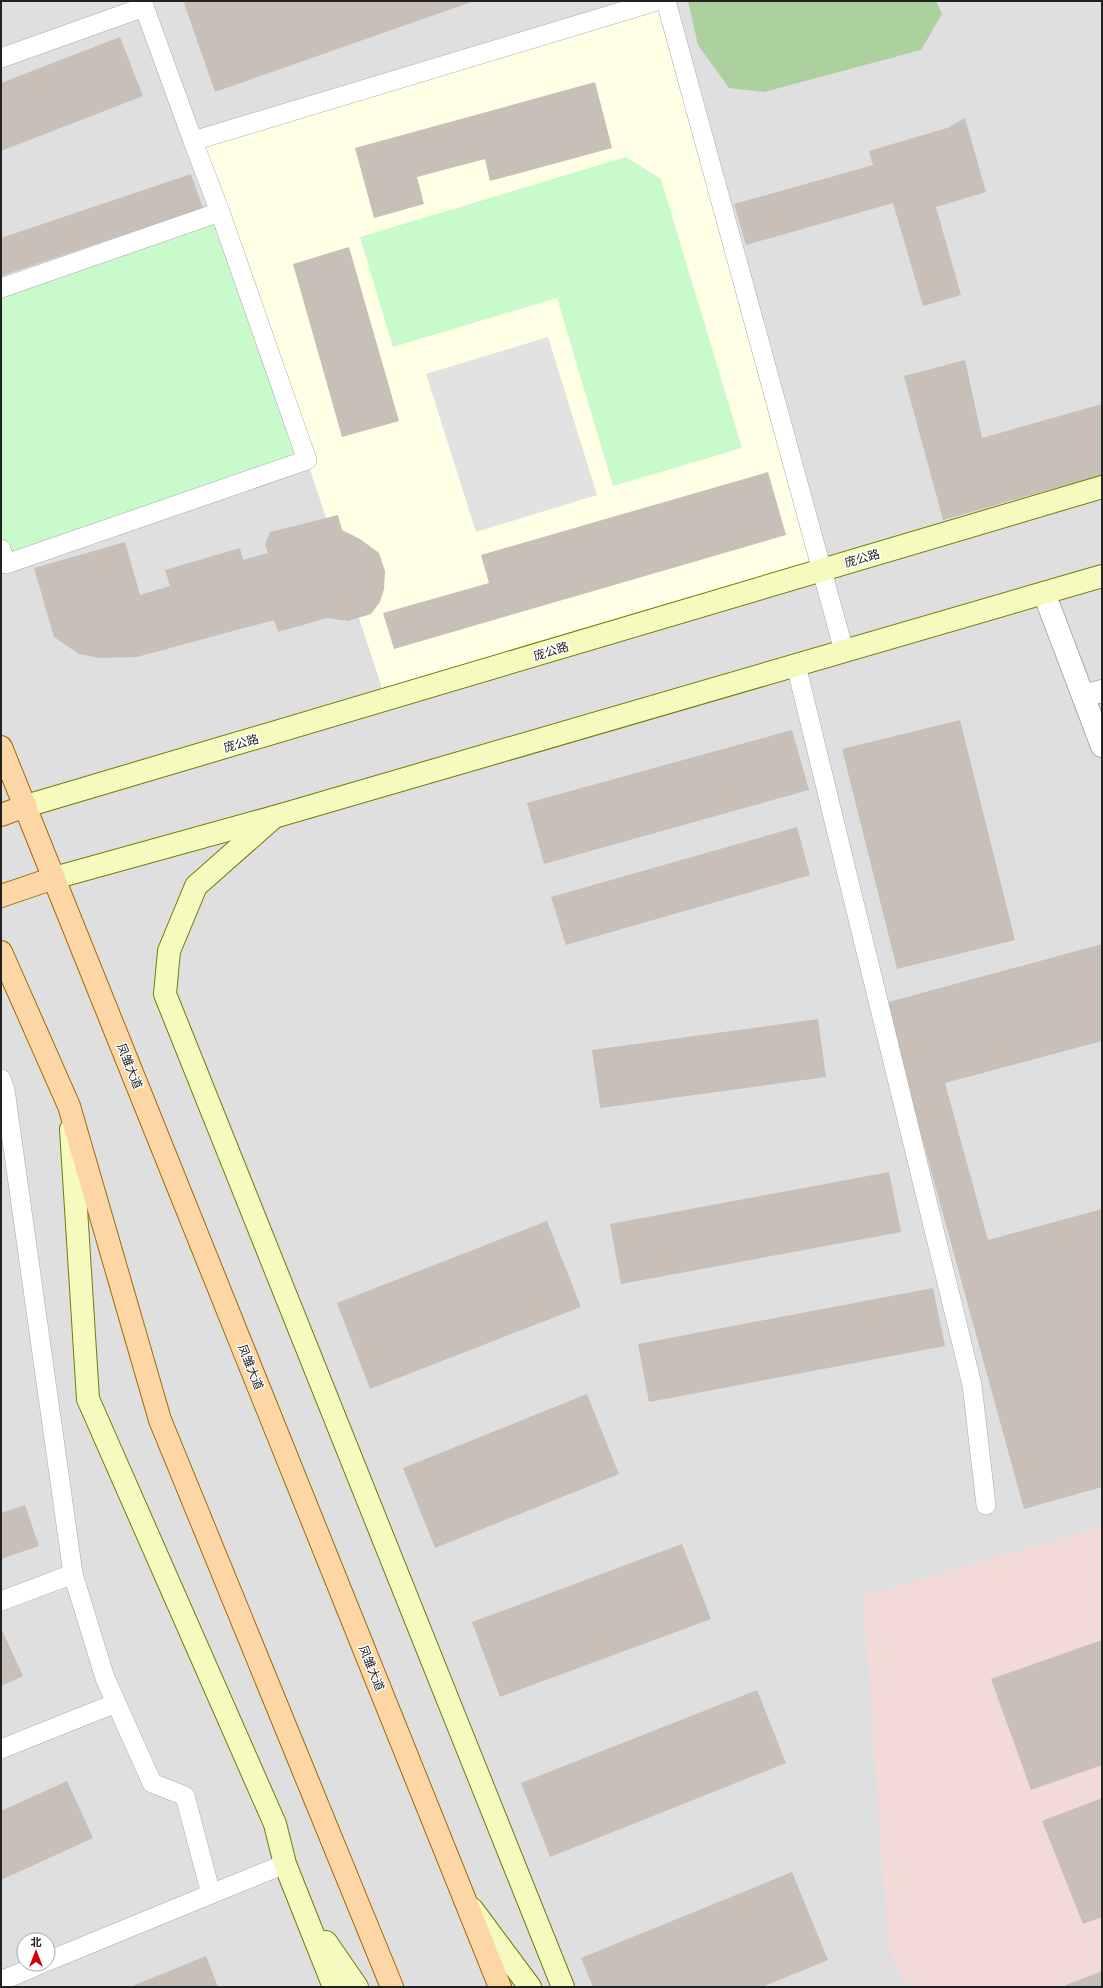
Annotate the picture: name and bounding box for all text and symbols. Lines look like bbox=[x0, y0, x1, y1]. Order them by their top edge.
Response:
street label: 庞公路 bbox=[843, 546, 881, 570]
street label: 庞公路 bbox=[532, 639, 570, 663]
street label: 庞公路 bbox=[222, 731, 260, 755]
street label: 凤雏大道 bbox=[114, 1041, 146, 1091]
street label: 凤雏大道 bbox=[235, 1342, 267, 1392]
street label: 凤雏大道 bbox=[356, 1643, 388, 1693]
north arrow bbox=[16, 1932, 56, 1972]
text: 北 bbox=[31, 1935, 42, 1949]

